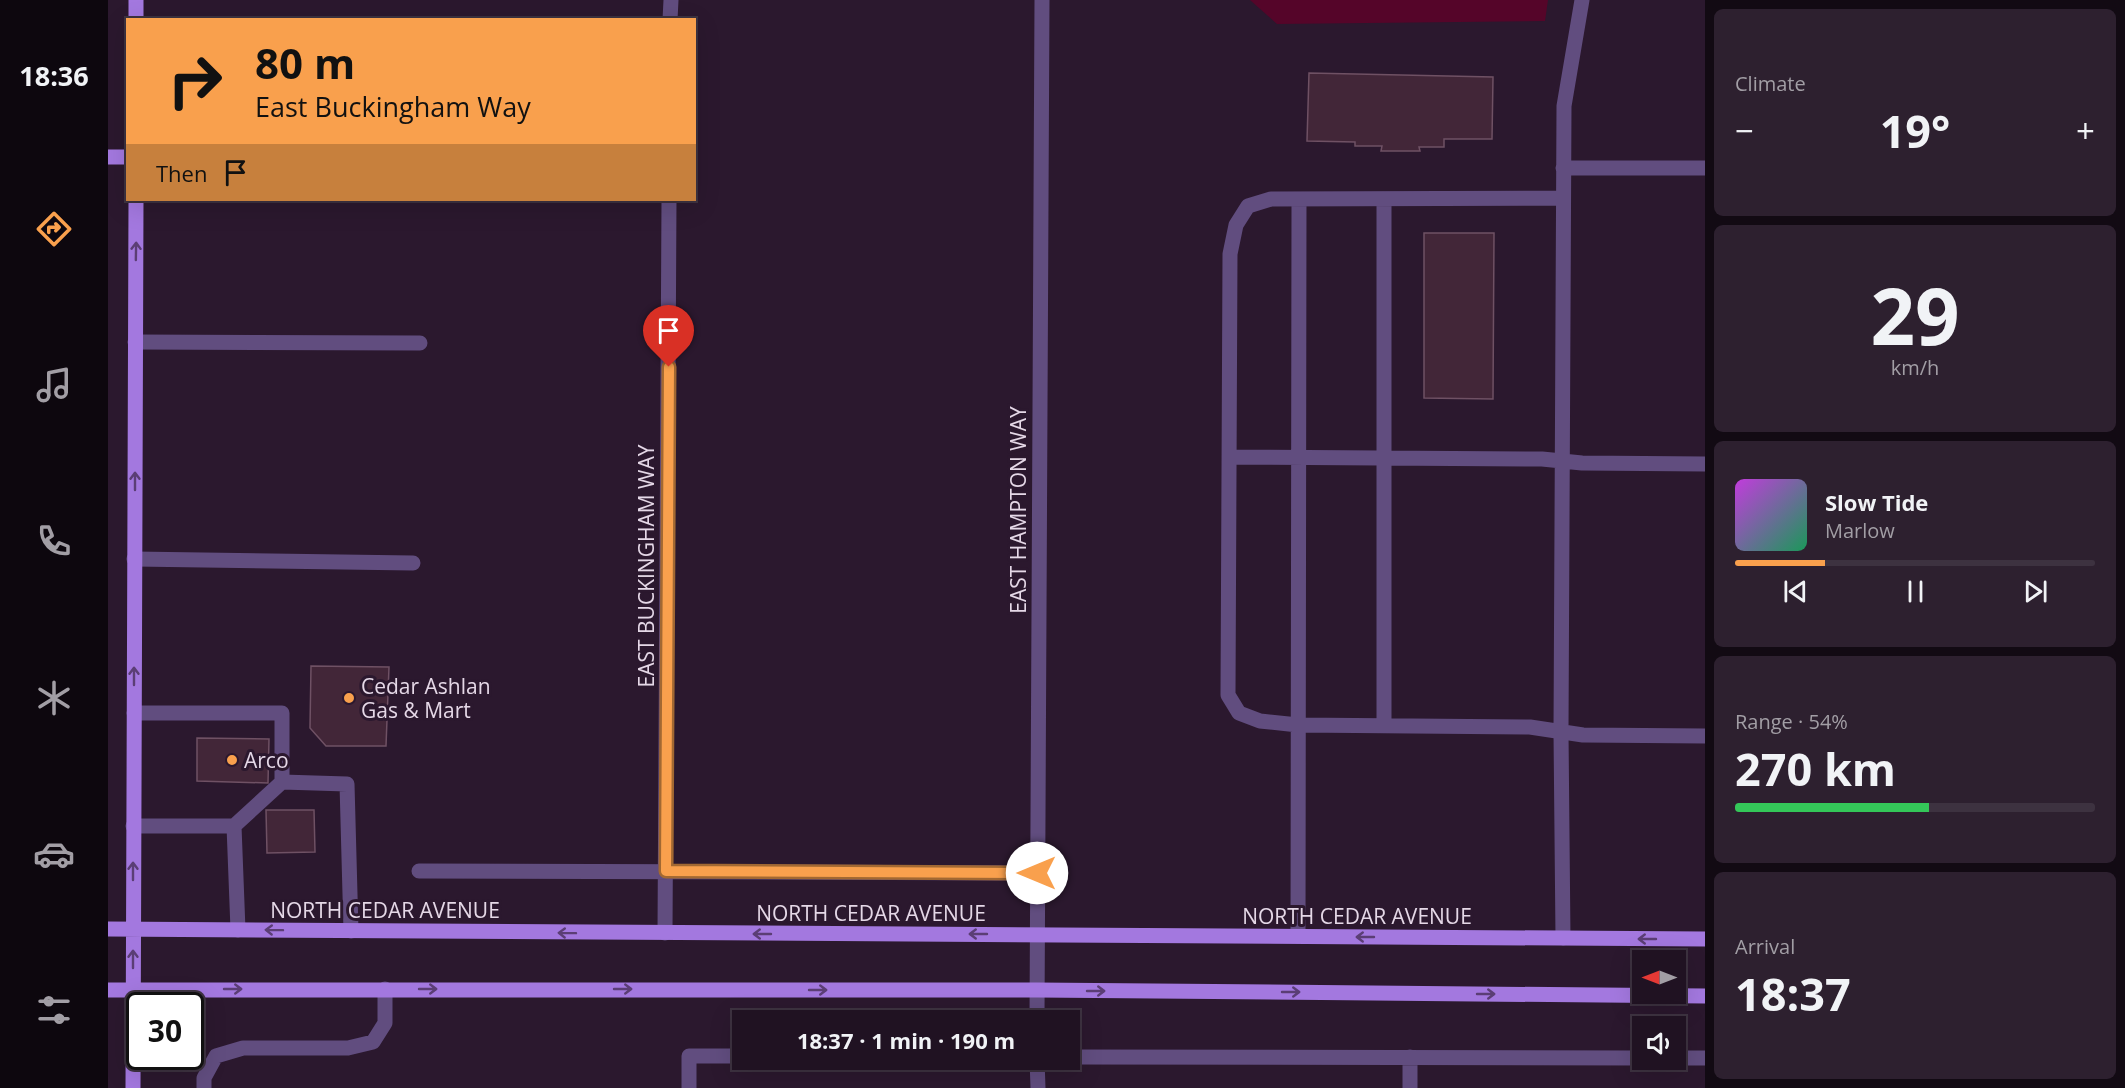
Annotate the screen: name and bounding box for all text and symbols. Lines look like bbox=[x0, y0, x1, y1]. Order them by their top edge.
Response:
text: 80 m bbox=[255, 34, 355, 91]
icon: right bbox=[156, 42, 234, 120]
text: 18:36 bbox=[19, 57, 89, 94]
text: Climate bbox=[1735, 70, 1806, 97]
text: East Buckingham Way bbox=[255, 88, 531, 125]
text: 19° bbox=[1880, 100, 1950, 161]
text: − bbox=[1735, 108, 1754, 153]
text: + bbox=[2076, 108, 2095, 153]
icon: arrive bbox=[219, 156, 252, 189]
text: Then bbox=[156, 158, 207, 188]
icon: directions bbox=[33, 208, 75, 250]
one-way arrow bbox=[130, 242, 142, 262]
text: 29 bbox=[1870, 262, 1960, 368]
pin bbox=[643, 305, 694, 367]
icon: arrive bbox=[652, 314, 685, 347]
text: km/h bbox=[1891, 354, 1939, 381]
icon: music bbox=[33, 364, 75, 406]
street label: EAST HAMPTON WAY bbox=[1004, 406, 1032, 614]
street label: EAST BUCKINGHAM WAY bbox=[632, 444, 660, 687]
one-way arrow bbox=[129, 471, 141, 491]
text: Slow Tide bbox=[1825, 487, 1928, 517]
text: Marlow bbox=[1825, 517, 1895, 544]
icon: phone bbox=[33, 520, 75, 562]
icon: previous bbox=[1779, 575, 1812, 608]
icon: pause bbox=[1899, 575, 1932, 608]
icon: next bbox=[2019, 575, 2052, 608]
one-way arrow bbox=[128, 666, 140, 686]
place label: Cedar Ashlan Gas & Mart bbox=[361, 672, 491, 724]
icon: climate bbox=[33, 677, 75, 719]
marker: Cedar Ashlan Gas & Mart bbox=[342, 691, 356, 705]
text: Range · 54% bbox=[1735, 708, 1848, 735]
text: 270 km bbox=[1735, 738, 1896, 799]
place label: Arco bbox=[244, 746, 289, 774]
marker: Arco bbox=[225, 753, 239, 767]
icon: car bbox=[33, 833, 75, 875]
position arrow bbox=[1005, 841, 1069, 905]
one-way arrow bbox=[127, 861, 139, 881]
street label: NORTH CEDAR AVENUE bbox=[270, 896, 500, 924]
street label: NORTH CEDAR AVENUE bbox=[756, 899, 986, 927]
street label: NORTH CEDAR AVENUE bbox=[1242, 902, 1472, 930]
one-way arrow bbox=[264, 924, 284, 936]
one-way arrow bbox=[558, 927, 578, 938]
one-way arrow bbox=[753, 928, 773, 940]
one-way arrow bbox=[969, 928, 989, 940]
one-way arrow bbox=[1355, 931, 1375, 943]
one-way arrow bbox=[1637, 933, 1657, 945]
text: Arrival bbox=[1735, 933, 1795, 960]
one-way arrow bbox=[127, 950, 139, 970]
north arrow bbox=[1632, 950, 1686, 1004]
map controls bbox=[1632, 950, 1686, 1070]
text: 18:37 bbox=[1735, 963, 1851, 1024]
one-way arrow bbox=[223, 983, 243, 995]
one-way arrow bbox=[418, 983, 438, 995]
one-way arrow bbox=[613, 983, 633, 995]
one-way arrow bbox=[808, 984, 828, 996]
one-way arrow bbox=[1085, 985, 1105, 997]
one-way arrow bbox=[1280, 987, 1300, 998]
one-way arrow bbox=[1475, 988, 1495, 1000]
icon: filters bbox=[33, 989, 75, 1031]
speed limit sign: 30 bbox=[126, 992, 204, 1070]
button: sound bbox=[1632, 1016, 1686, 1070]
text: 18:37 · 1 min · 190 m bbox=[797, 1025, 1015, 1055]

